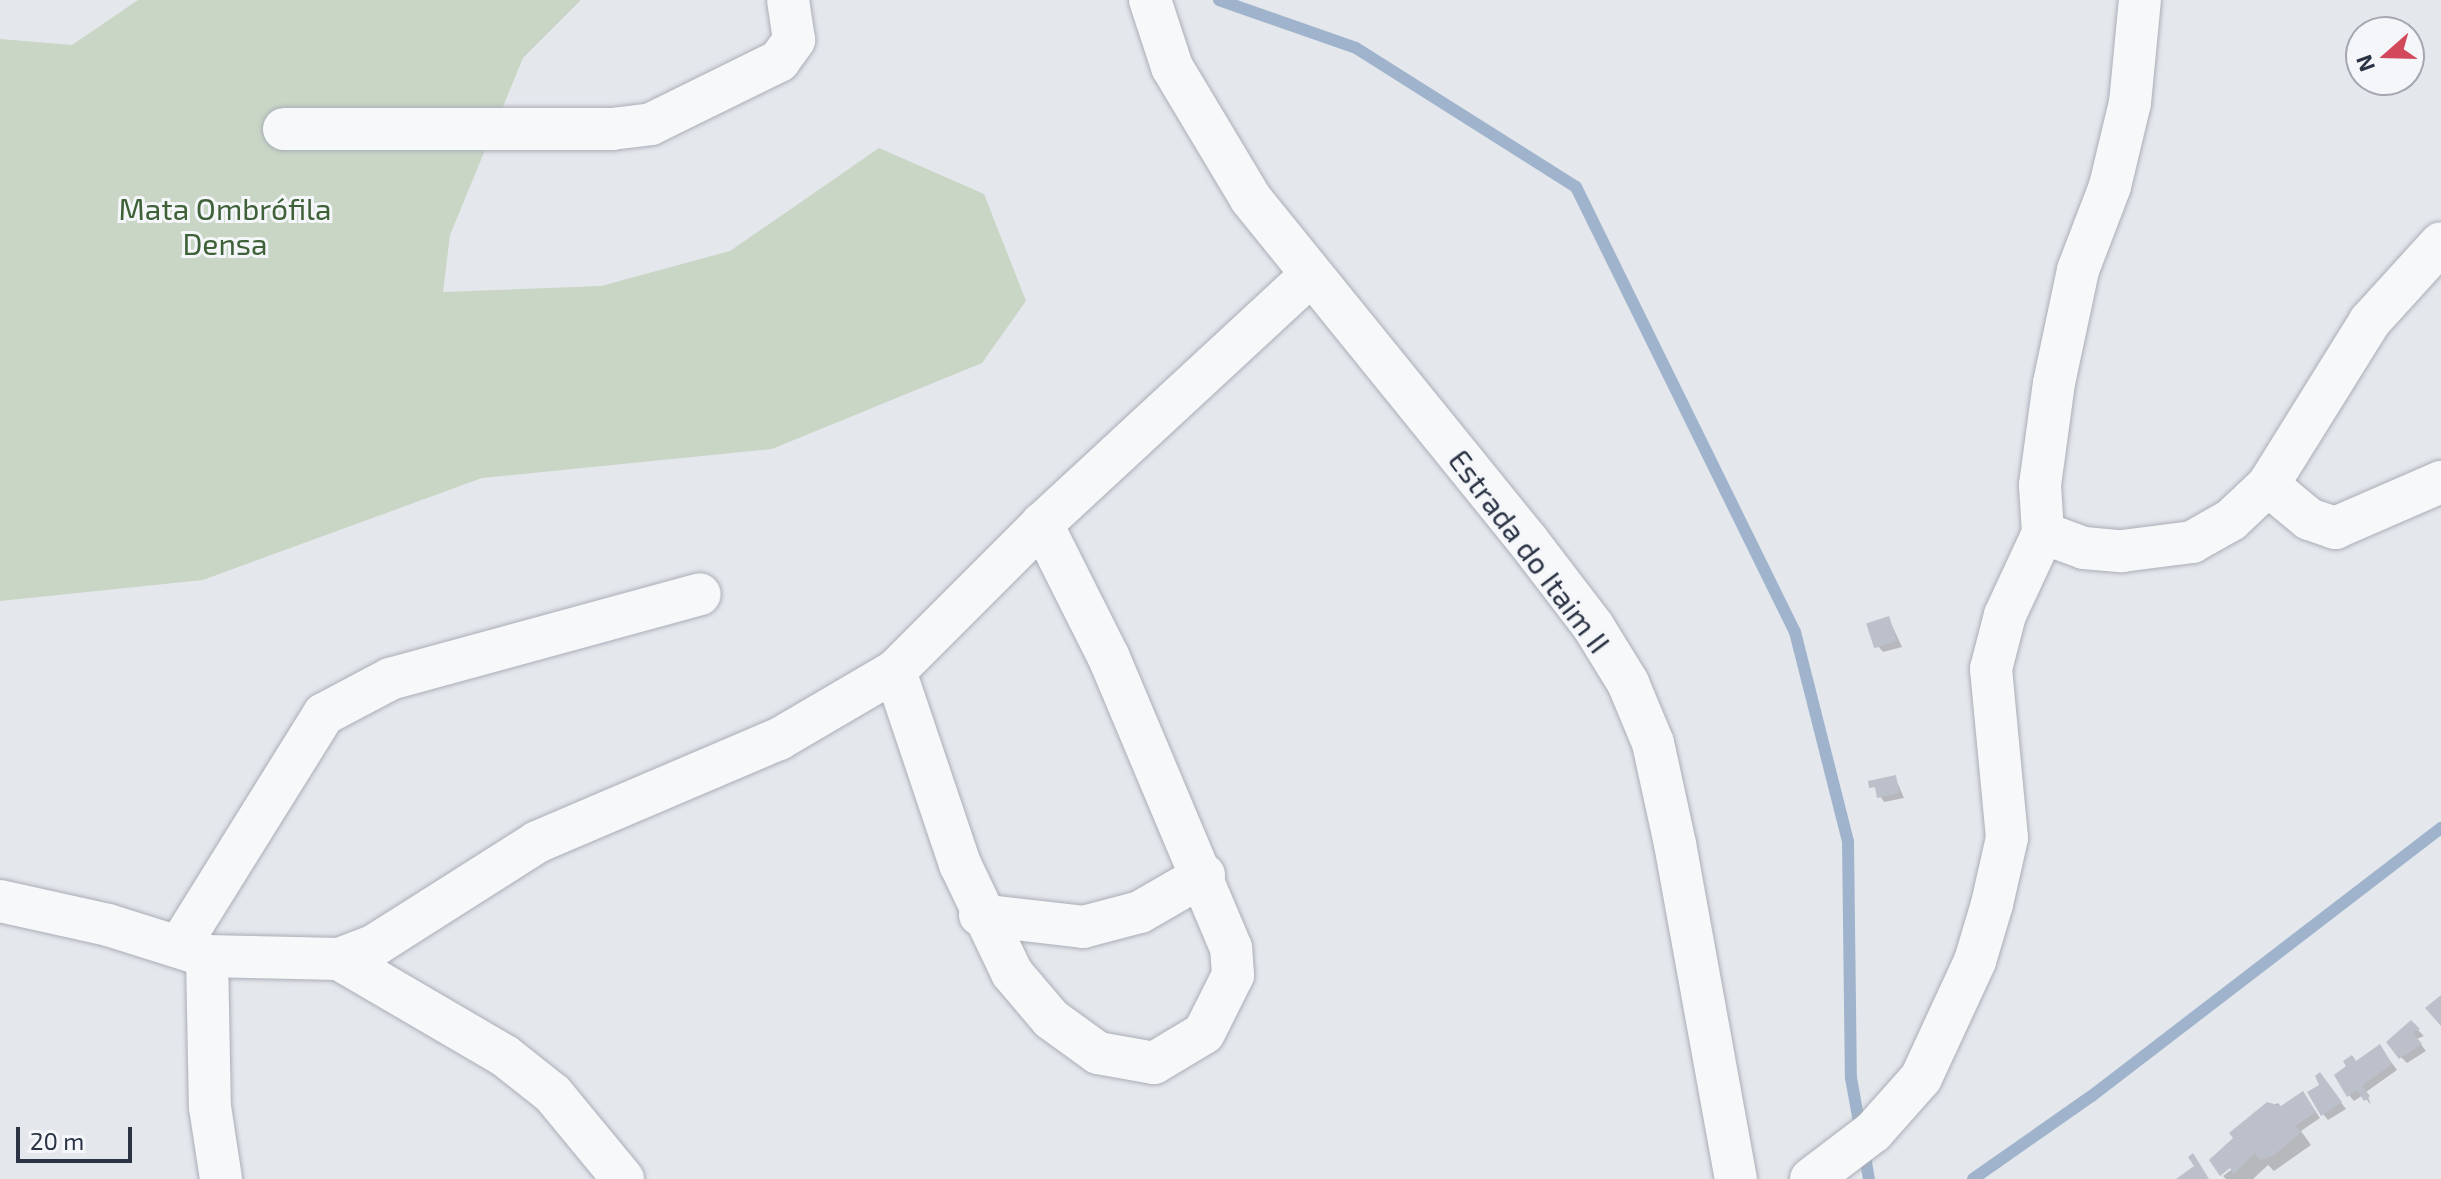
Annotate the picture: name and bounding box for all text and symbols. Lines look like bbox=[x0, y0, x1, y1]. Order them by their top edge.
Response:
north arrow bbox=[2345, 16, 2425, 96]
text: N bbox=[2349, 52, 2379, 75]
park label: Mata Ombrófila Densa bbox=[119, 190, 331, 260]
street label: Estrada do Itaim II bbox=[1442, 442, 1618, 660]
scale bar bbox=[20, 1111, 136, 1161]
text: 20 m bbox=[30, 1126, 84, 1155]

